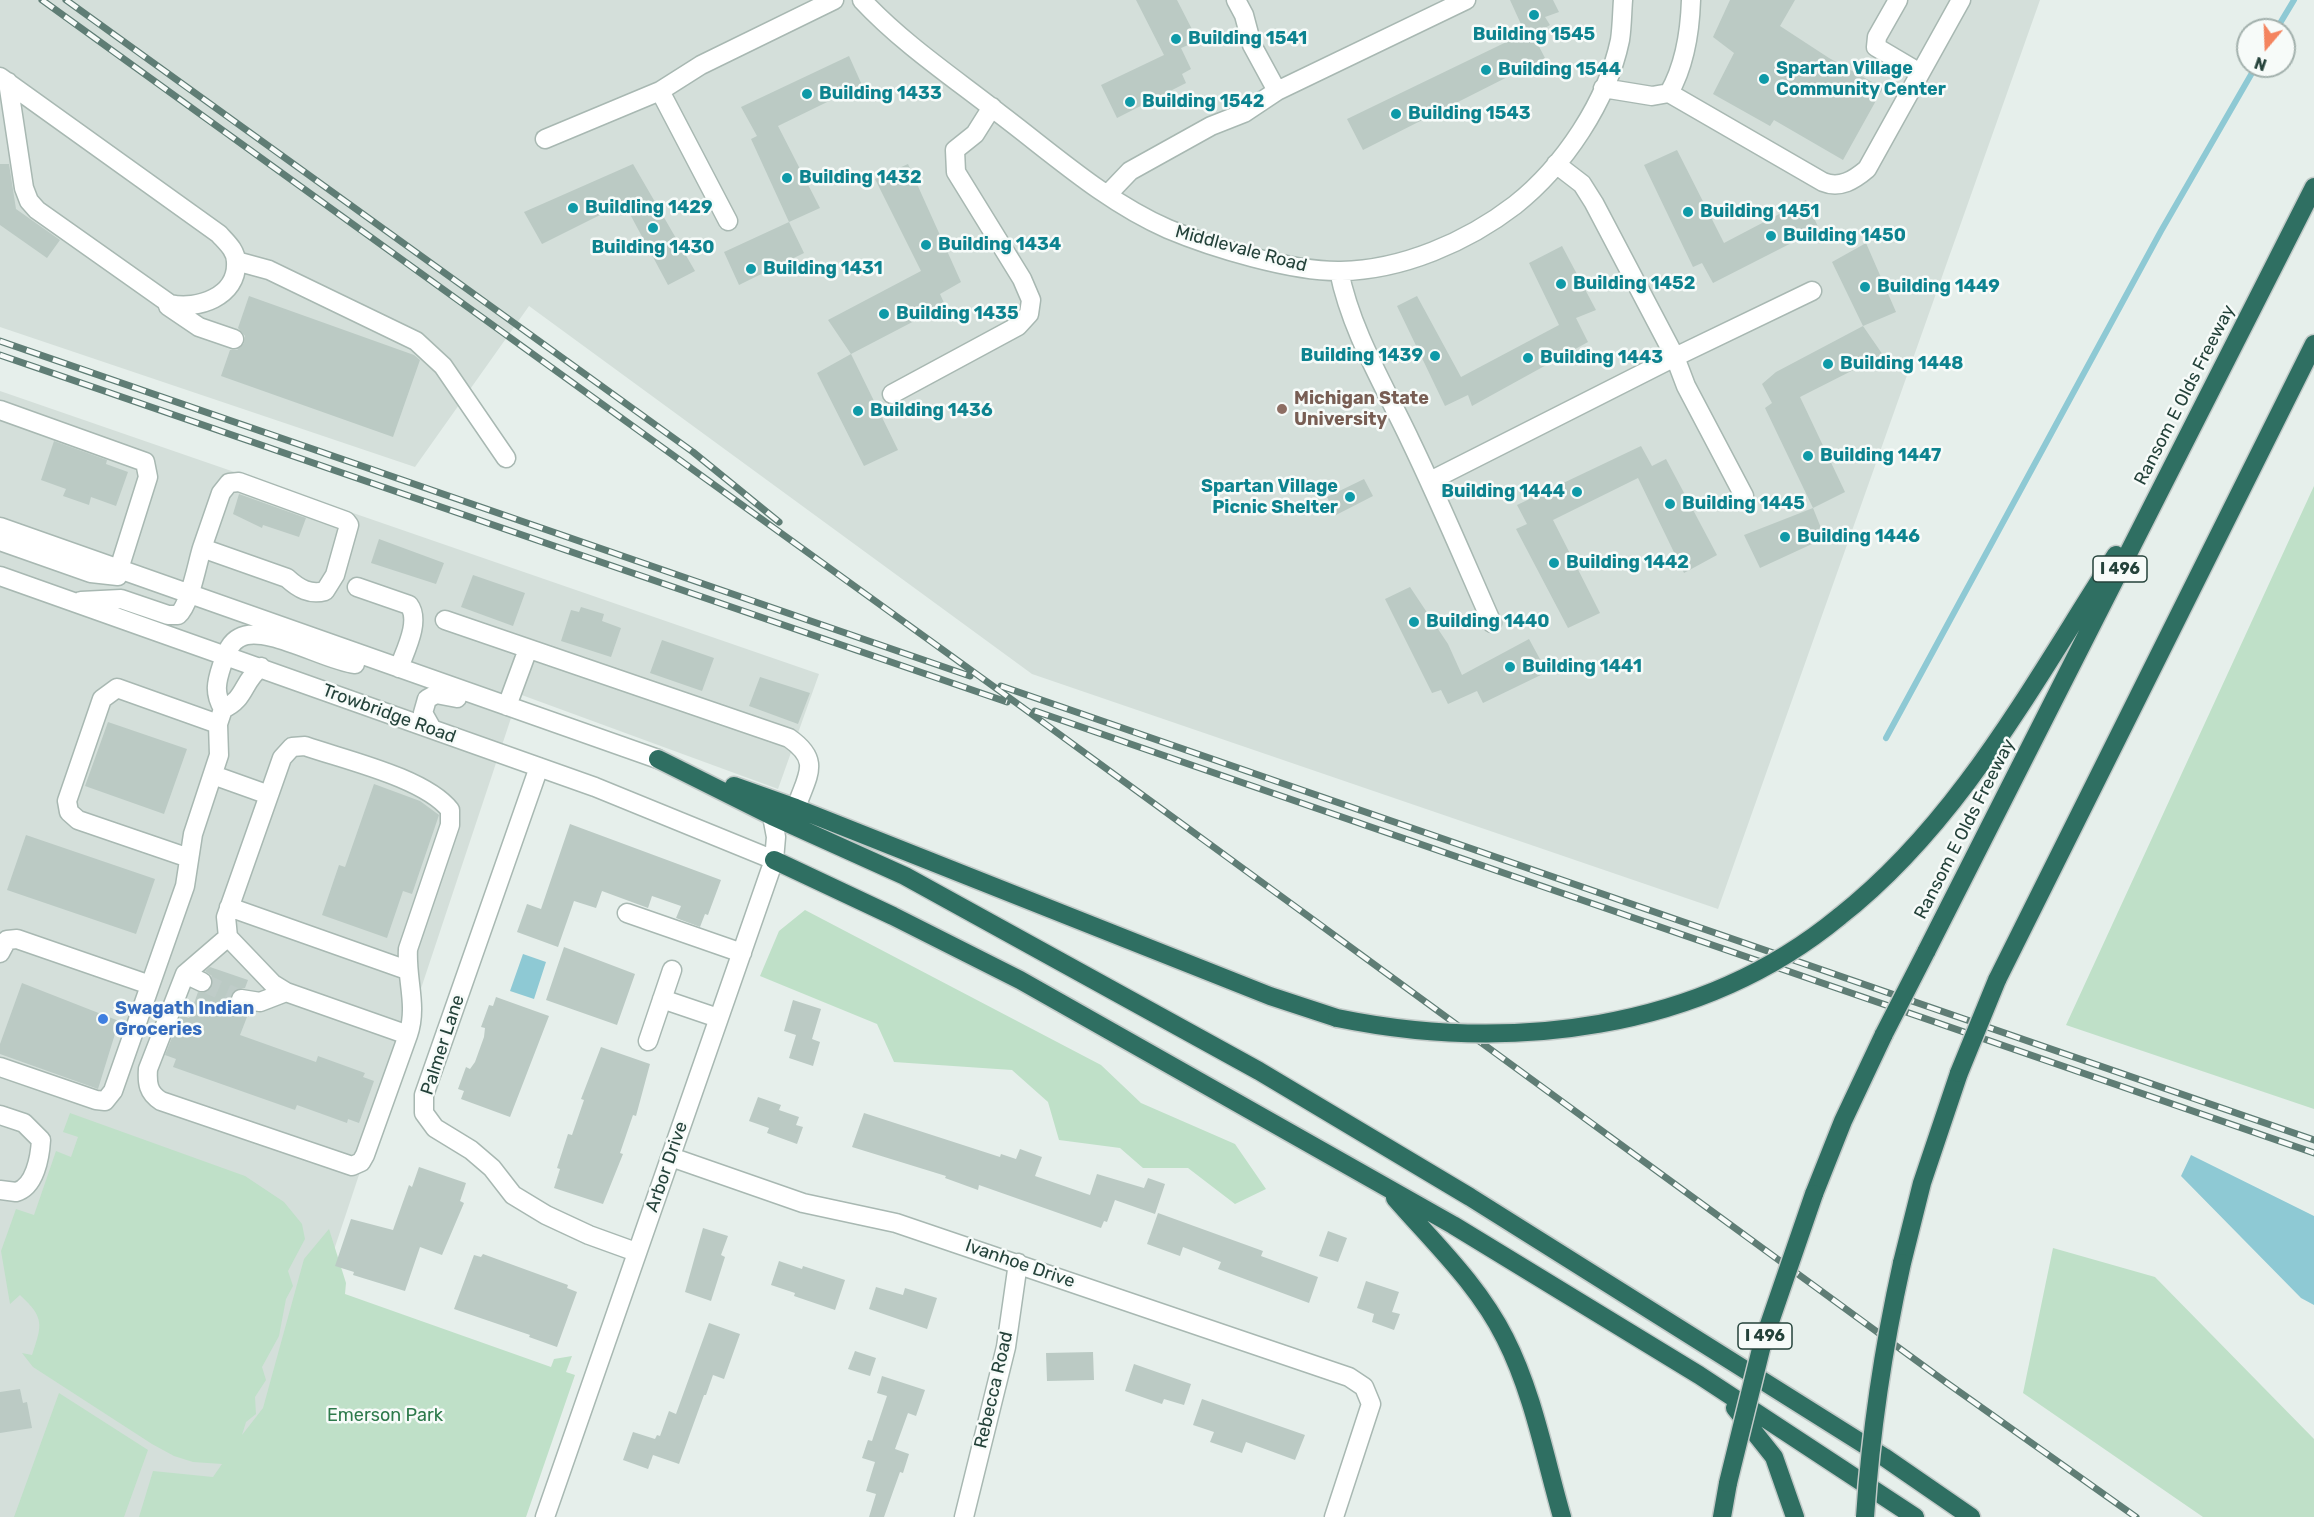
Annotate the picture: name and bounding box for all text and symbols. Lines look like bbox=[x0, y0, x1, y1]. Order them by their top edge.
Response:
marker: Building 1545 bbox=[1527, 8, 1541, 22]
north arrow bbox=[2236, 18, 2296, 78]
place label: Building 1545 bbox=[1473, 24, 1595, 46]
place label: Building 1541 bbox=[1188, 28, 1307, 50]
marker: Building 1541 bbox=[1169, 32, 1183, 46]
text: N bbox=[2252, 53, 2269, 74]
place label: Spartan Village Community Center bbox=[1776, 58, 1946, 100]
place label: Building 1544 bbox=[1498, 59, 1621, 81]
marker: Building 1544 bbox=[1479, 63, 1493, 77]
marker: Spartan Village Community Center bbox=[1757, 72, 1771, 86]
place label: Building 1433 bbox=[819, 83, 942, 105]
marker: Building 1433 bbox=[800, 87, 814, 101]
place label: Building 1542 bbox=[1142, 91, 1264, 113]
marker: Building 1542 bbox=[1123, 95, 1137, 109]
place label: Building 1543 bbox=[1408, 103, 1531, 125]
marker: Building 1543 bbox=[1389, 107, 1403, 121]
place label: Building 1432 bbox=[799, 167, 922, 189]
marker: Building 1432 bbox=[780, 171, 794, 185]
place label: Buildling 1429 bbox=[585, 197, 712, 219]
marker: Buildling 1429 bbox=[566, 201, 580, 215]
place label: Building 1451 bbox=[1700, 201, 1820, 223]
marker: Building 1451 bbox=[1681, 205, 1695, 219]
marker: Building 1430 bbox=[646, 221, 660, 235]
street label: Middlevale Road bbox=[1173, 221, 1309, 277]
place label: Building 1450 bbox=[1783, 225, 1906, 247]
marker: Building 1450 bbox=[1764, 229, 1778, 243]
place label: Building 1434 bbox=[938, 234, 1061, 256]
place label: Building 1430 bbox=[591, 237, 715, 259]
marker: Building 1434 bbox=[919, 238, 933, 252]
place label: Building 1431 bbox=[763, 258, 883, 280]
marker: Building 1431 bbox=[744, 262, 758, 276]
place label: Building 1452 bbox=[1573, 273, 1695, 295]
place label: Building 1449 bbox=[1877, 276, 2000, 298]
marker: Building 1452 bbox=[1554, 277, 1568, 291]
marker: Building 1449 bbox=[1858, 280, 1872, 294]
street label: Ransom E Olds Freeway bbox=[2130, 301, 2240, 489]
place label: Building 1435 bbox=[896, 303, 1019, 325]
marker: Building 1435 bbox=[877, 307, 891, 321]
place label: Building 1439 bbox=[1301, 345, 1423, 367]
place label: Building 1443 bbox=[1540, 347, 1663, 369]
marker: Building 1439 bbox=[1428, 349, 1442, 363]
marker: Building 1443 bbox=[1521, 351, 1535, 365]
place label: Building 1448 bbox=[1840, 353, 1964, 375]
marker: Building 1448 bbox=[1821, 357, 1835, 371]
place label: Michigan State University bbox=[1294, 388, 1429, 430]
place label: Building 1436 bbox=[870, 400, 993, 422]
marker: Michigan State University bbox=[1275, 402, 1289, 416]
marker: Building 1436 bbox=[851, 404, 865, 418]
place label: Building 1447 bbox=[1820, 445, 1941, 467]
marker: Building 1447 bbox=[1801, 449, 1815, 463]
place label: Spartan Village Picnic Shelter bbox=[1201, 476, 1338, 518]
place label: Building 1444 bbox=[1441, 481, 1565, 503]
marker: Building 1444 bbox=[1570, 485, 1584, 499]
marker: Spartan Village Picnic Shelter bbox=[1343, 490, 1357, 504]
place label: Building 1445 bbox=[1682, 493, 1805, 515]
marker: Building 1445 bbox=[1663, 497, 1677, 511]
place label: Building 1446 bbox=[1797, 526, 1920, 548]
marker: Building 1446 bbox=[1778, 530, 1792, 544]
place label: Building 1442 bbox=[1566, 552, 1689, 574]
marker: Building 1442 bbox=[1547, 556, 1561, 570]
road number: I 496 bbox=[2093, 556, 2147, 582]
place label: Building 1440 bbox=[1426, 611, 1550, 633]
marker: Building 1440 bbox=[1407, 615, 1421, 629]
place label: Building 1441 bbox=[1522, 656, 1642, 678]
marker: Building 1441 bbox=[1503, 660, 1517, 674]
street label: Trowbridge Road bbox=[319, 680, 459, 748]
street label: Ransom E Olds Freeway bbox=[1910, 735, 2020, 923]
street label: Palmer Lane bbox=[417, 992, 469, 1098]
place label: Swagath Indian Groceries bbox=[115, 998, 254, 1040]
marker: Swagath Indian Groceries bbox=[96, 1012, 110, 1026]
street label: Arbor Drive bbox=[641, 1119, 693, 1215]
street label: Ivanhoe Drive bbox=[962, 1235, 1078, 1293]
road number: I 496 bbox=[1738, 1323, 1792, 1349]
street label: Rebecca Road bbox=[970, 1329, 1018, 1451]
park label: Emerson Park bbox=[327, 1405, 443, 1427]

